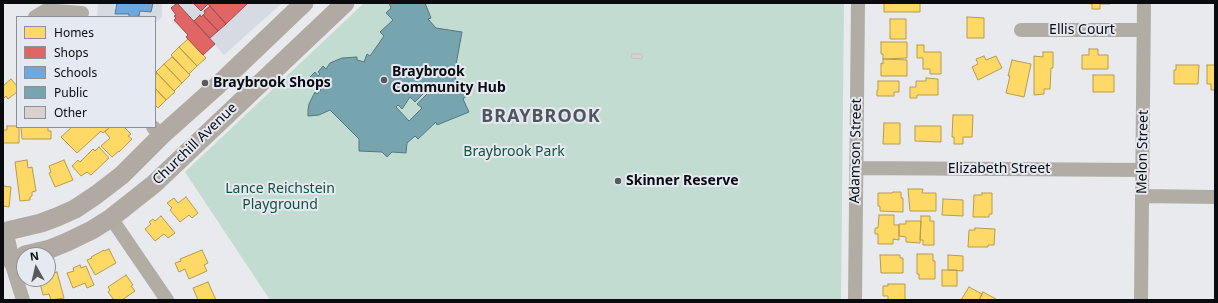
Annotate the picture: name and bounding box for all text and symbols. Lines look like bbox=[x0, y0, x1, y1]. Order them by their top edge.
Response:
legend bbox=[16, 16, 156, 128]
street label: Ellis Court bbox=[1049, 22, 1115, 38]
text: Homes bbox=[54, 24, 94, 41]
text: Shops bbox=[54, 44, 88, 61]
text: Schools bbox=[54, 64, 97, 81]
place label: Braybrook Community Hub bbox=[392, 64, 506, 96]
place label: Braybrook Shops bbox=[213, 75, 331, 91]
marker: Braybrook Community Hub bbox=[379, 75, 389, 85]
marker: Braybrook Shops bbox=[200, 78, 210, 88]
text: Public bbox=[54, 84, 88, 101]
street label: Adamson Street bbox=[847, 98, 865, 204]
street label: Churchill Avenue bbox=[149, 100, 241, 188]
text: Other bbox=[54, 104, 87, 121]
district label: BRAYBROOK bbox=[481, 106, 601, 128]
street label: Melon Street bbox=[1134, 110, 1152, 194]
park label: Braybrook Park bbox=[463, 144, 565, 160]
street label: Elizabeth Street bbox=[948, 161, 1050, 177]
place label: Skinner Reserve bbox=[626, 173, 739, 189]
marker: Skinner Reserve bbox=[613, 176, 623, 186]
park label: Lance Reichstein Playground bbox=[225, 181, 335, 214]
north arrow bbox=[16, 247, 56, 287]
text: N bbox=[29, 248, 40, 264]

